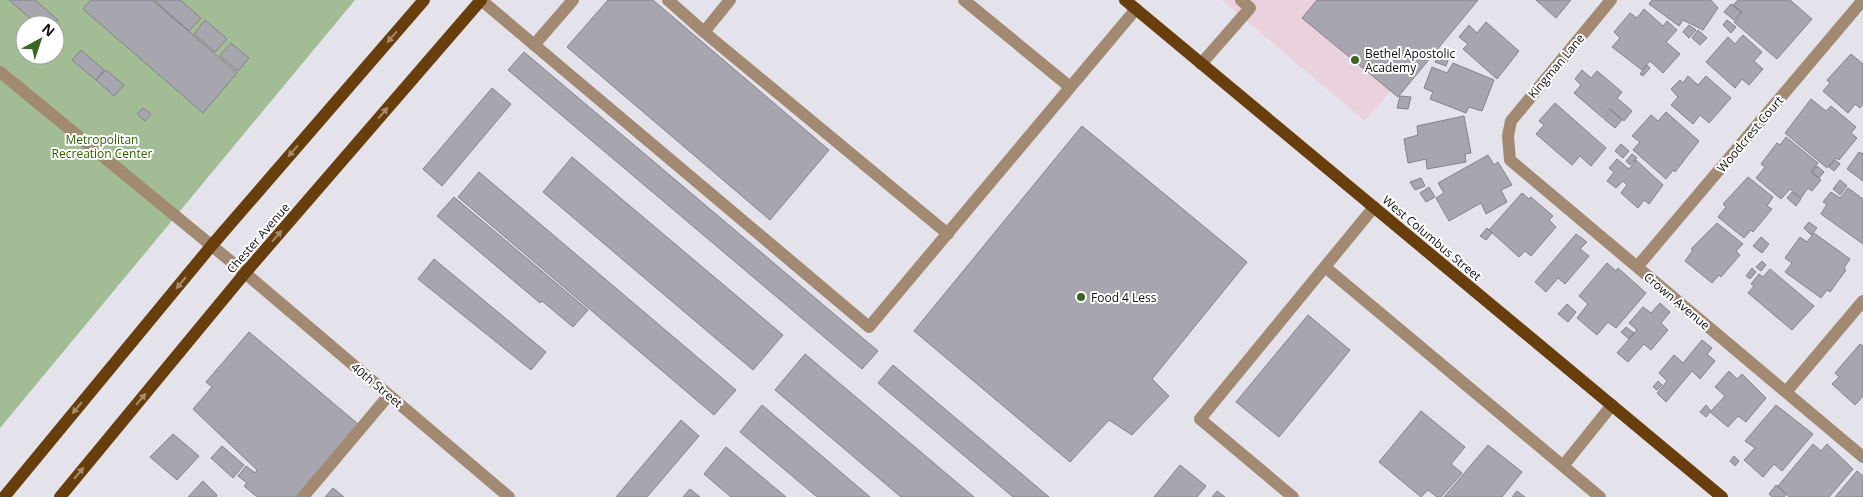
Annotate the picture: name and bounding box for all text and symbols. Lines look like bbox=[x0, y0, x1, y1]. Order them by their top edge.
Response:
north arrow bbox=[15, 15, 65, 65]
text: N bbox=[38, 19, 59, 41]
one-way arrow bbox=[387, 30, 398, 43]
street label: Kingman Lane bbox=[1524, 30, 1588, 102]
place label: Bethel Apostolic Academy bbox=[1365, 45, 1455, 76]
marker: Bethel Apostolic Academy bbox=[1349, 54, 1361, 66]
street label: Woodcrest Court bbox=[1713, 92, 1787, 176]
one-way arrow bbox=[378, 107, 389, 120]
park label: Metropolitan Recreation Center bbox=[52, 131, 152, 162]
one-way arrow bbox=[287, 145, 299, 157]
street label: West Columbus Street bbox=[1379, 192, 1485, 284]
street label: Chester Avenue bbox=[223, 199, 294, 277]
one-way arrow bbox=[271, 230, 283, 242]
street label: Crown Avenue bbox=[1640, 268, 1714, 334]
one-way arrow bbox=[175, 276, 186, 289]
place label: Food 4 Less bbox=[1091, 289, 1157, 306]
marker: Food 4 Less bbox=[1075, 291, 1087, 303]
street label: 40th Street bbox=[348, 359, 406, 411]
one-way arrow bbox=[135, 393, 147, 405]
one-way arrow bbox=[72, 401, 83, 414]
one-way arrow bbox=[74, 467, 85, 480]

